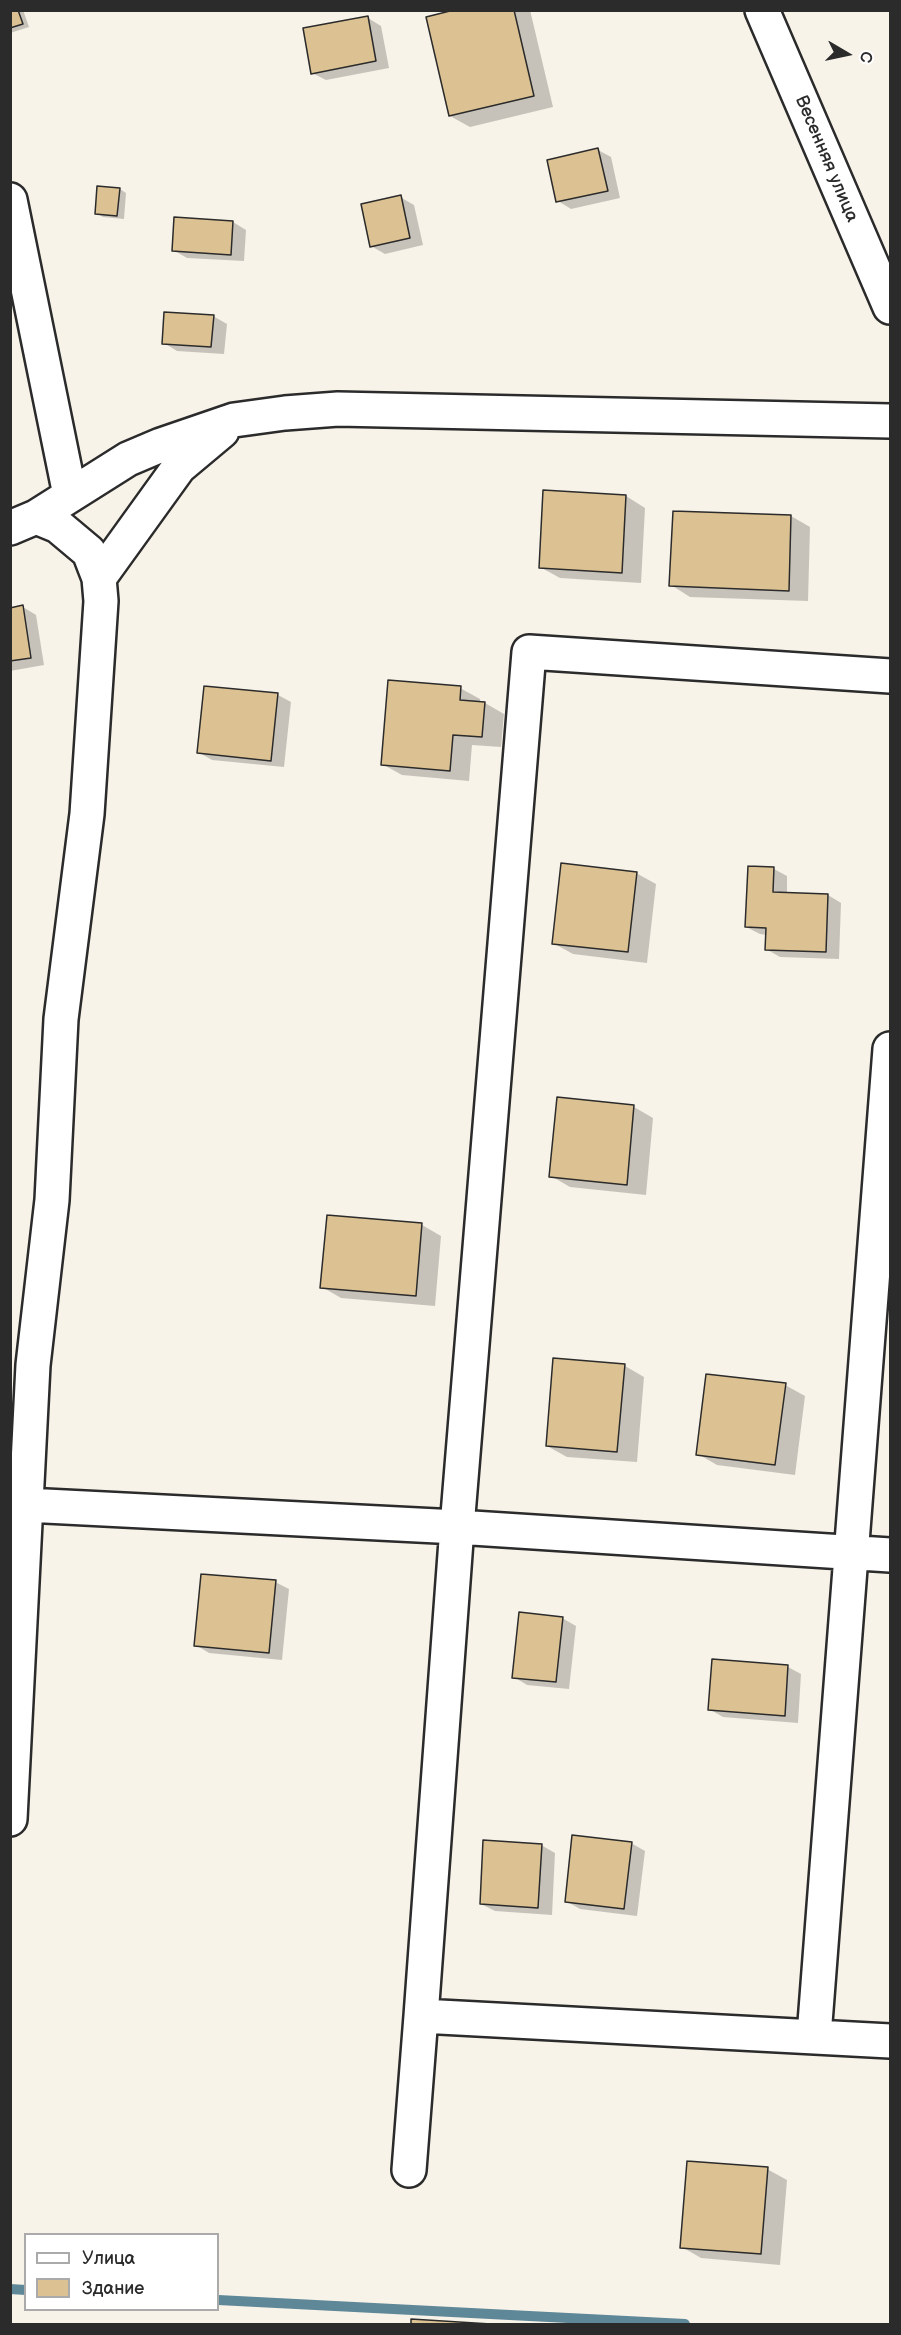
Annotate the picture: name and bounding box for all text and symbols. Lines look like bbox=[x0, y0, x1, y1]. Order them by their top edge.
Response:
north arrow bbox=[817, 24, 877, 84]
text: С bbox=[855, 50, 876, 64]
street label: Весенняя улица bbox=[790, 92, 862, 226]
legend bbox=[24, 2233, 219, 2311]
text: Улица bbox=[82, 2248, 135, 2269]
text: Здание bbox=[82, 2278, 144, 2299]

